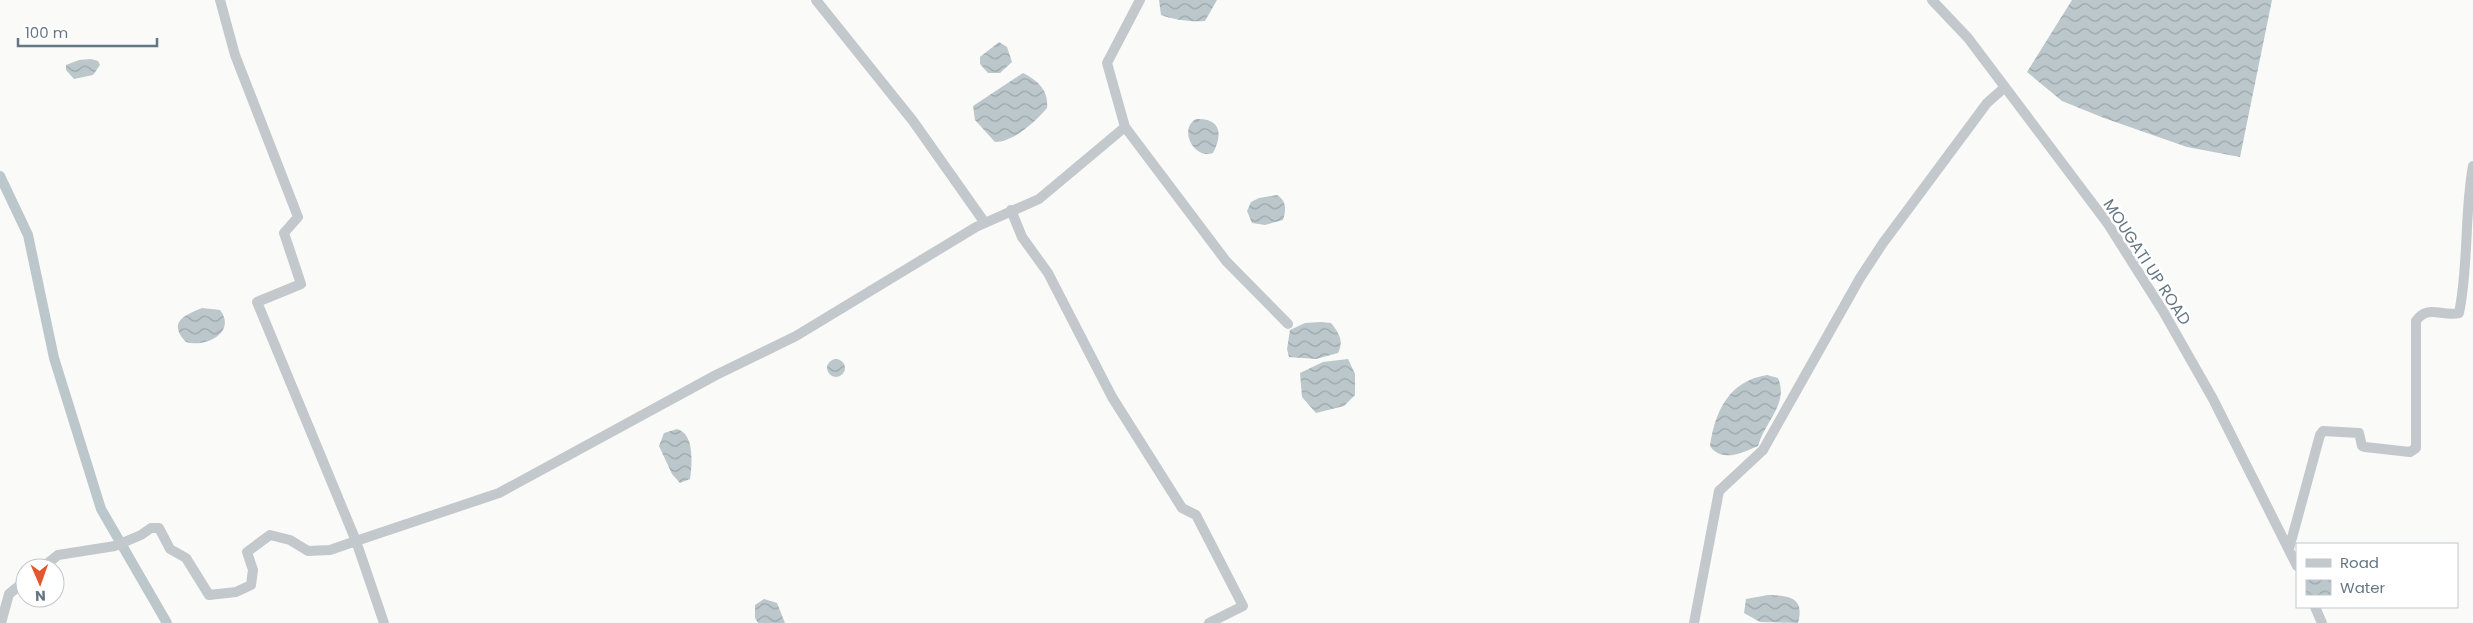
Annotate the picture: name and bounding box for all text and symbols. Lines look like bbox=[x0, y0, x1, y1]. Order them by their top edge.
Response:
scale bar bbox=[18, 15, 156, 47]
text: 100 m bbox=[25, 22, 68, 43]
street label: MOUGATI UP ROAD bbox=[2098, 195, 2196, 329]
legend bbox=[2296, 543, 2458, 608]
text: Road bbox=[2340, 552, 2379, 573]
north arrow bbox=[15, 558, 65, 608]
text: Water bbox=[2340, 577, 2386, 598]
text: N bbox=[35, 586, 46, 606]

